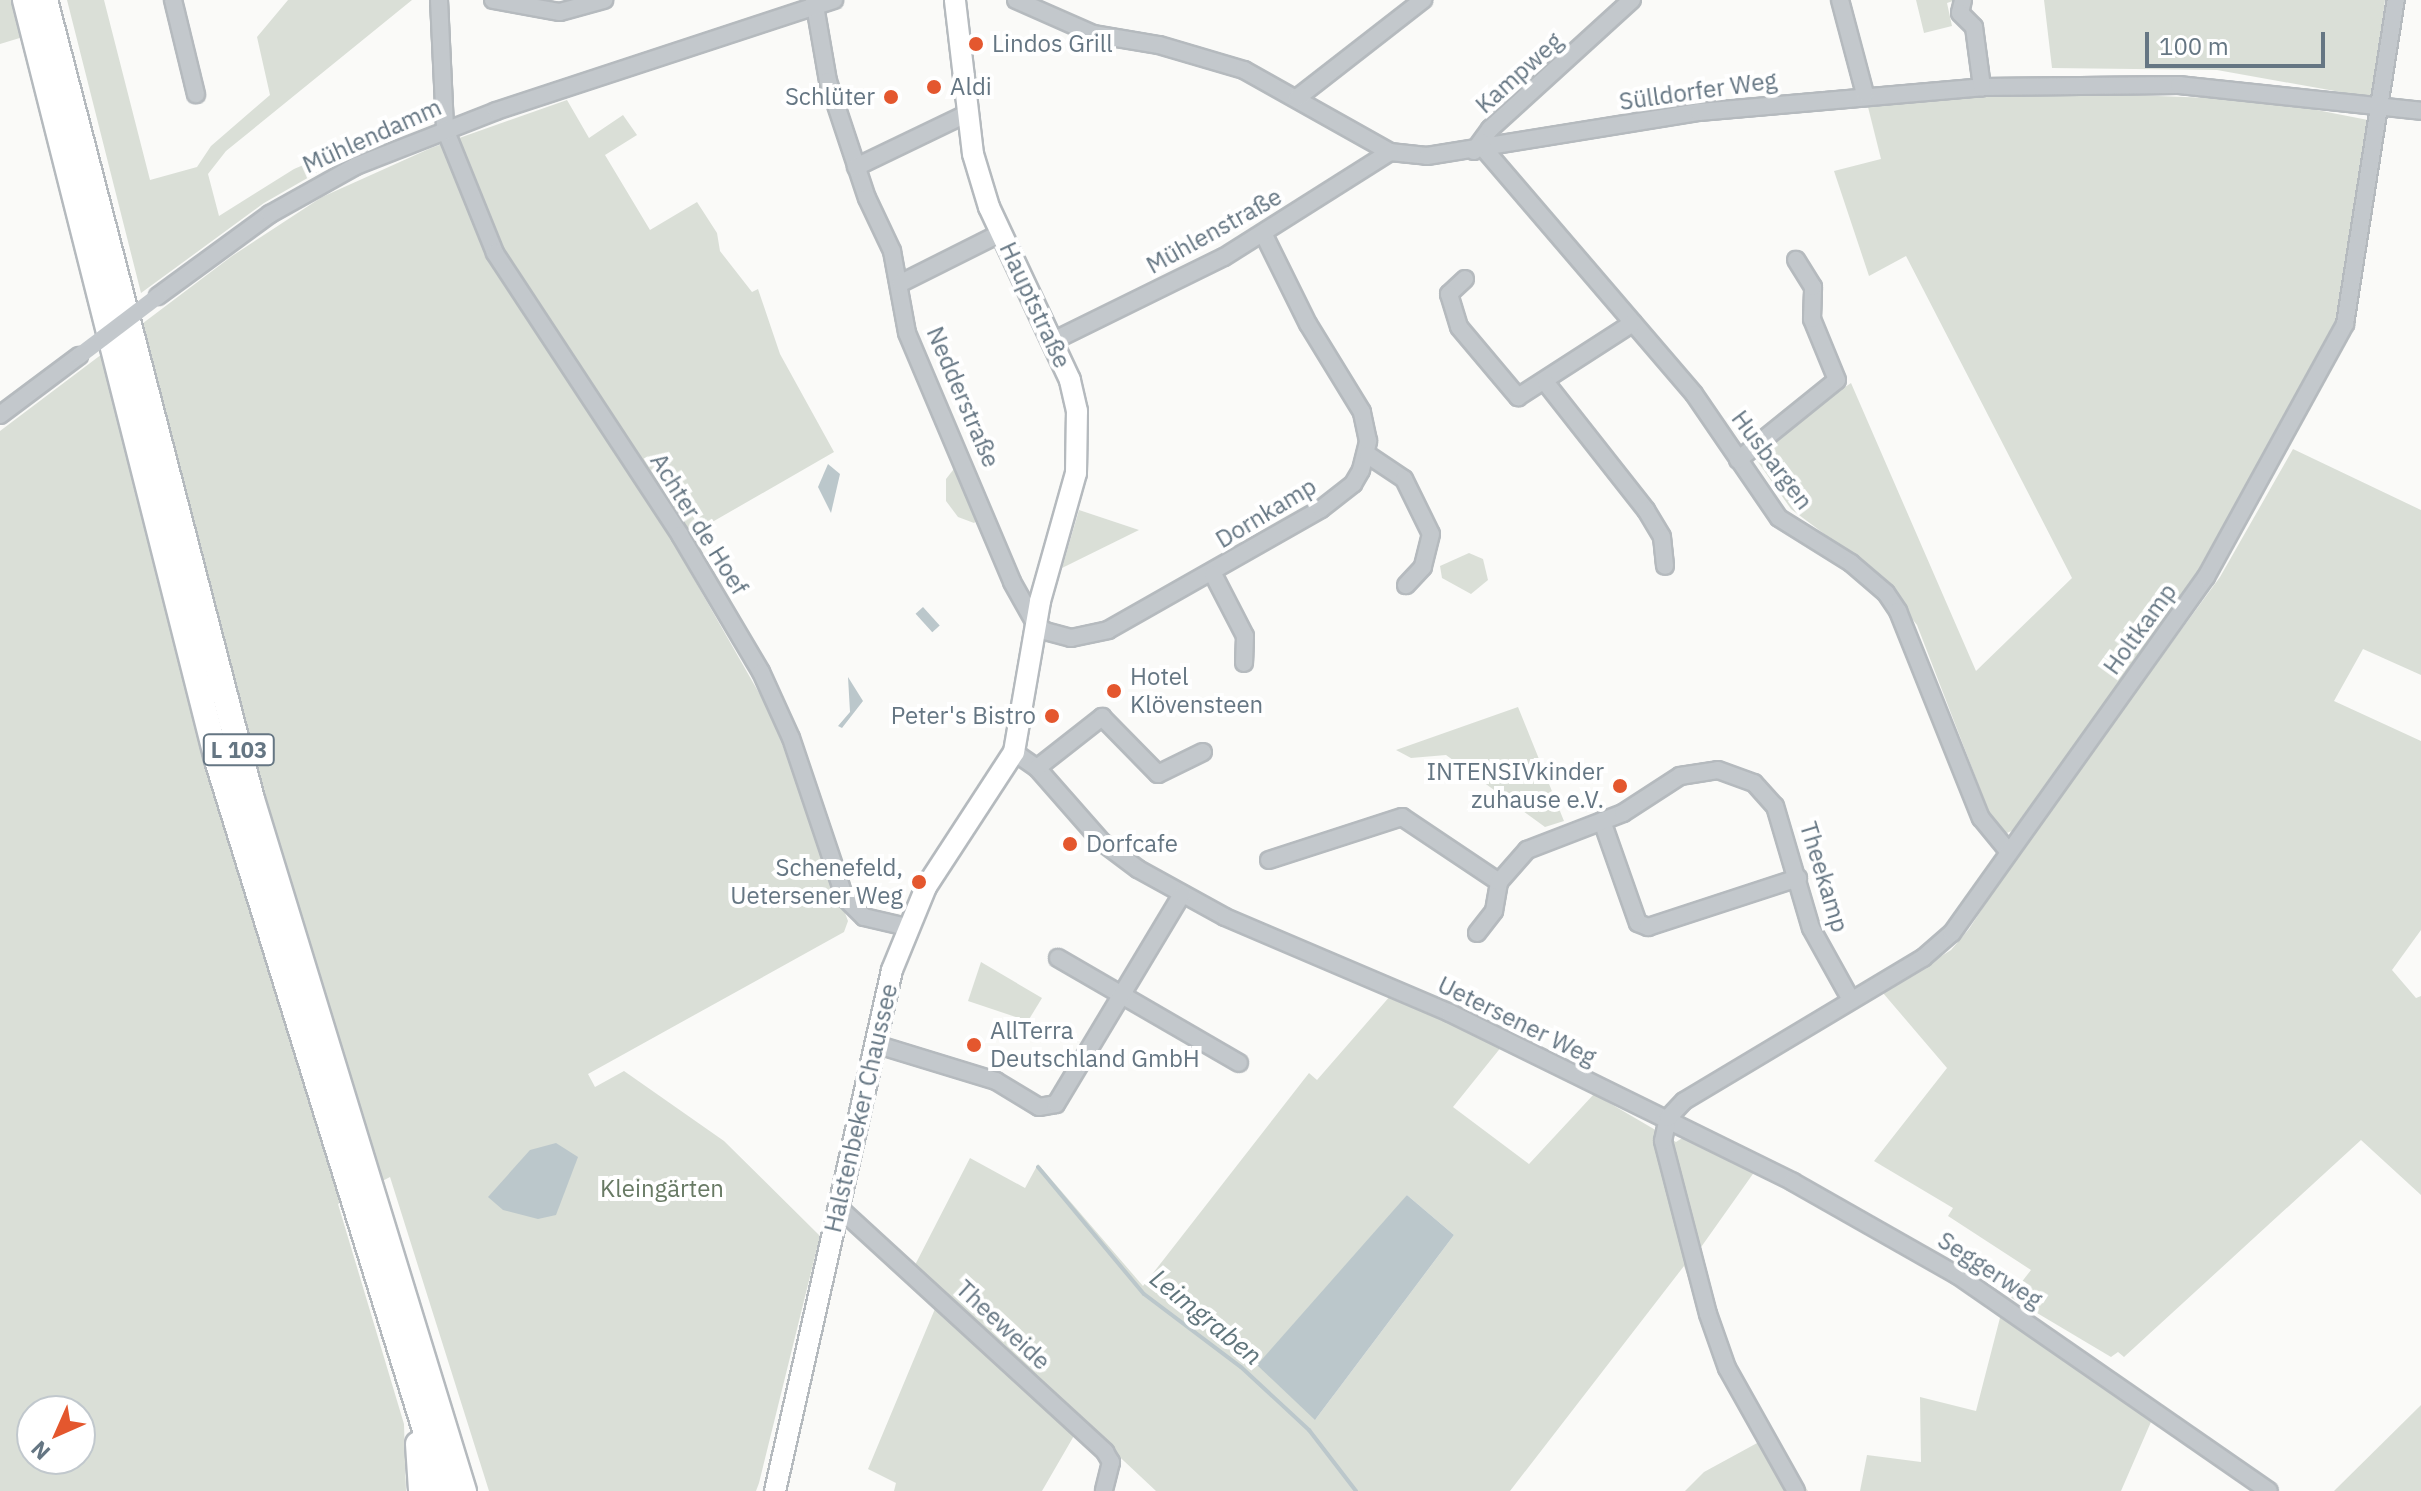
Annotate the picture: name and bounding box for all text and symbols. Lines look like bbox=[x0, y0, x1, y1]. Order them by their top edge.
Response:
scale bar bbox=[2149, 16, 2329, 66]
street label: Kampweg bbox=[1470, 27, 1568, 119]
place label: Lindos Grill bbox=[992, 30, 1113, 58]
text: 100 m bbox=[2159, 30, 2229, 62]
marker: Lindos Grill bbox=[967, 35, 985, 53]
street label: Sülldorfer Weg bbox=[1617, 66, 1779, 116]
place label: Aldi bbox=[950, 73, 992, 101]
marker: Aldi bbox=[925, 78, 943, 96]
place label: Schlüter bbox=[785, 83, 875, 111]
marker: Schlüter bbox=[882, 88, 900, 106]
street label: Mühlendamm bbox=[298, 93, 446, 179]
street label: Mühlenstraße bbox=[1141, 182, 1287, 280]
street label: Hauptstraße bbox=[993, 237, 1077, 373]
street label: Nedderstraße bbox=[920, 322, 1006, 472]
street label: Husbargen bbox=[1725, 405, 1819, 515]
street label: Achter de Hoef bbox=[644, 448, 754, 600]
street label: Dornkamp bbox=[1210, 472, 1322, 554]
street label: Holtkamp bbox=[2097, 578, 2183, 680]
place label: Hotel Klövensteen bbox=[1130, 663, 1263, 719]
marker: Hotel Klövensteen bbox=[1105, 682, 1123, 700]
place label: Peter's Bistro bbox=[891, 702, 1036, 730]
marker: Peter's Bistro bbox=[1043, 707, 1061, 725]
road number: L 103 bbox=[201, 732, 277, 768]
place label: INTENSIVkinder zuhause e.V. bbox=[1426, 758, 1604, 814]
marker: INTENSIVkinder zuhause e.V. bbox=[1611, 777, 1629, 795]
street label: Theekamp bbox=[1794, 818, 1854, 936]
place label: Dorfcafe bbox=[1086, 830, 1178, 858]
marker: Dorfcafe bbox=[1061, 835, 1079, 853]
place label: Schenefeld, Uetersener Weg bbox=[730, 854, 903, 910]
marker: Schenefeld, Uetersener Weg bbox=[910, 873, 928, 891]
street label: Uetersener Weg bbox=[1433, 970, 1601, 1072]
street label: Halstenbeker Chaussee bbox=[818, 981, 904, 1235]
place label: AllTerra Deutschland GmbH bbox=[990, 1017, 1200, 1073]
marker: AllTerra Deutschland GmbH bbox=[965, 1036, 983, 1054]
park label: Kleingärten bbox=[600, 1175, 724, 1203]
street label: Seggerweg bbox=[1932, 1226, 2048, 1314]
water label: Leimgraben bbox=[1144, 1262, 1268, 1372]
street label: Theeweide bbox=[950, 1274, 1056, 1376]
north arrow bbox=[16, 1395, 96, 1475]
text: N bbox=[24, 1435, 56, 1467]

